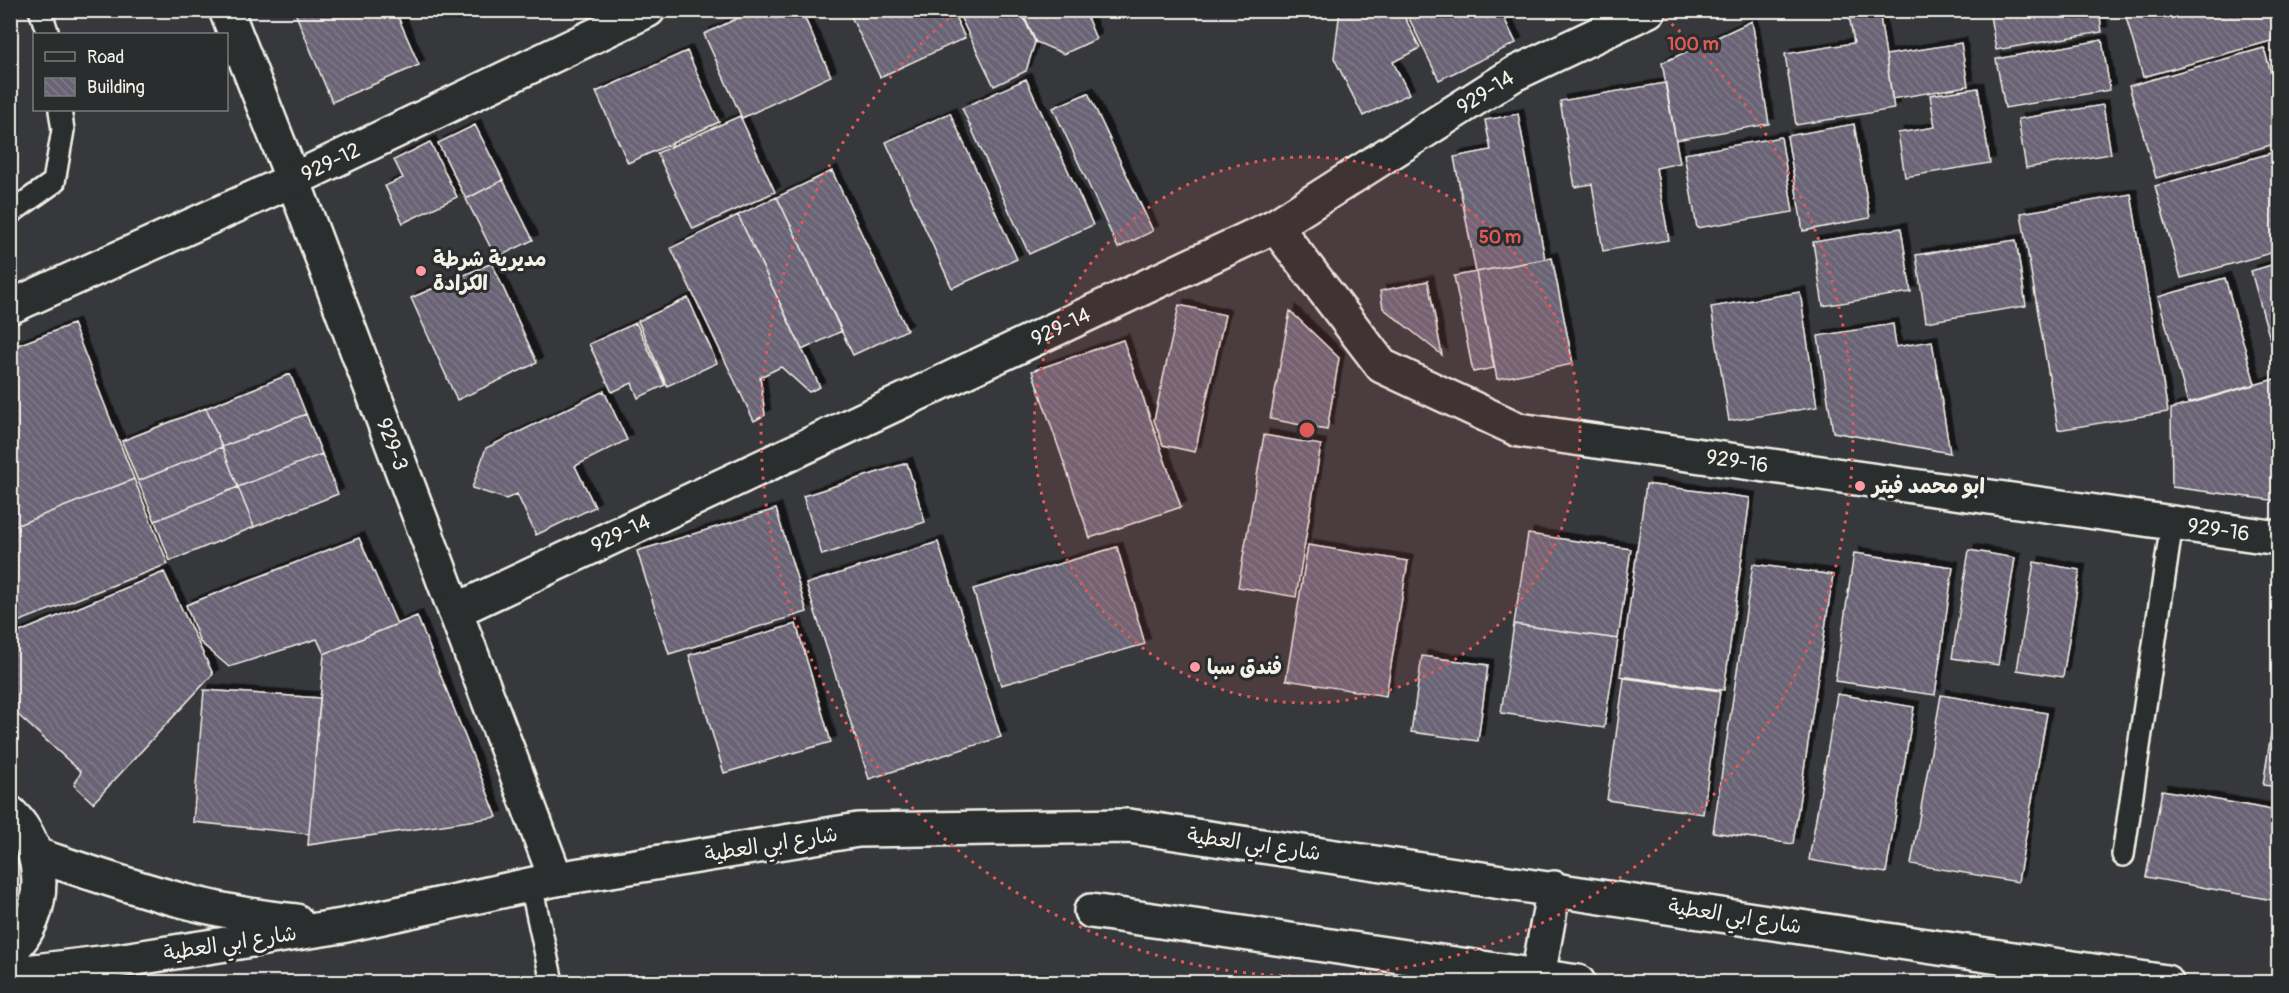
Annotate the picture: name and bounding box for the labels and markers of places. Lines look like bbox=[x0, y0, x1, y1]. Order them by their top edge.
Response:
place label: مديرية شرطة الكرادة bbox=[433, 246, 547, 297]
marker: مديرية شرطة الكرادة bbox=[414, 264, 428, 278]
centre of rings bbox=[1297, 420, 1317, 440]
place label: ابو محمد فيتر bbox=[1870, 473, 1985, 500]
marker: ابو محمد فيتر bbox=[1853, 479, 1867, 493]
place label: فندق سبا bbox=[1207, 654, 1282, 681]
marker: فندق سبا bbox=[1188, 660, 1202, 674]

